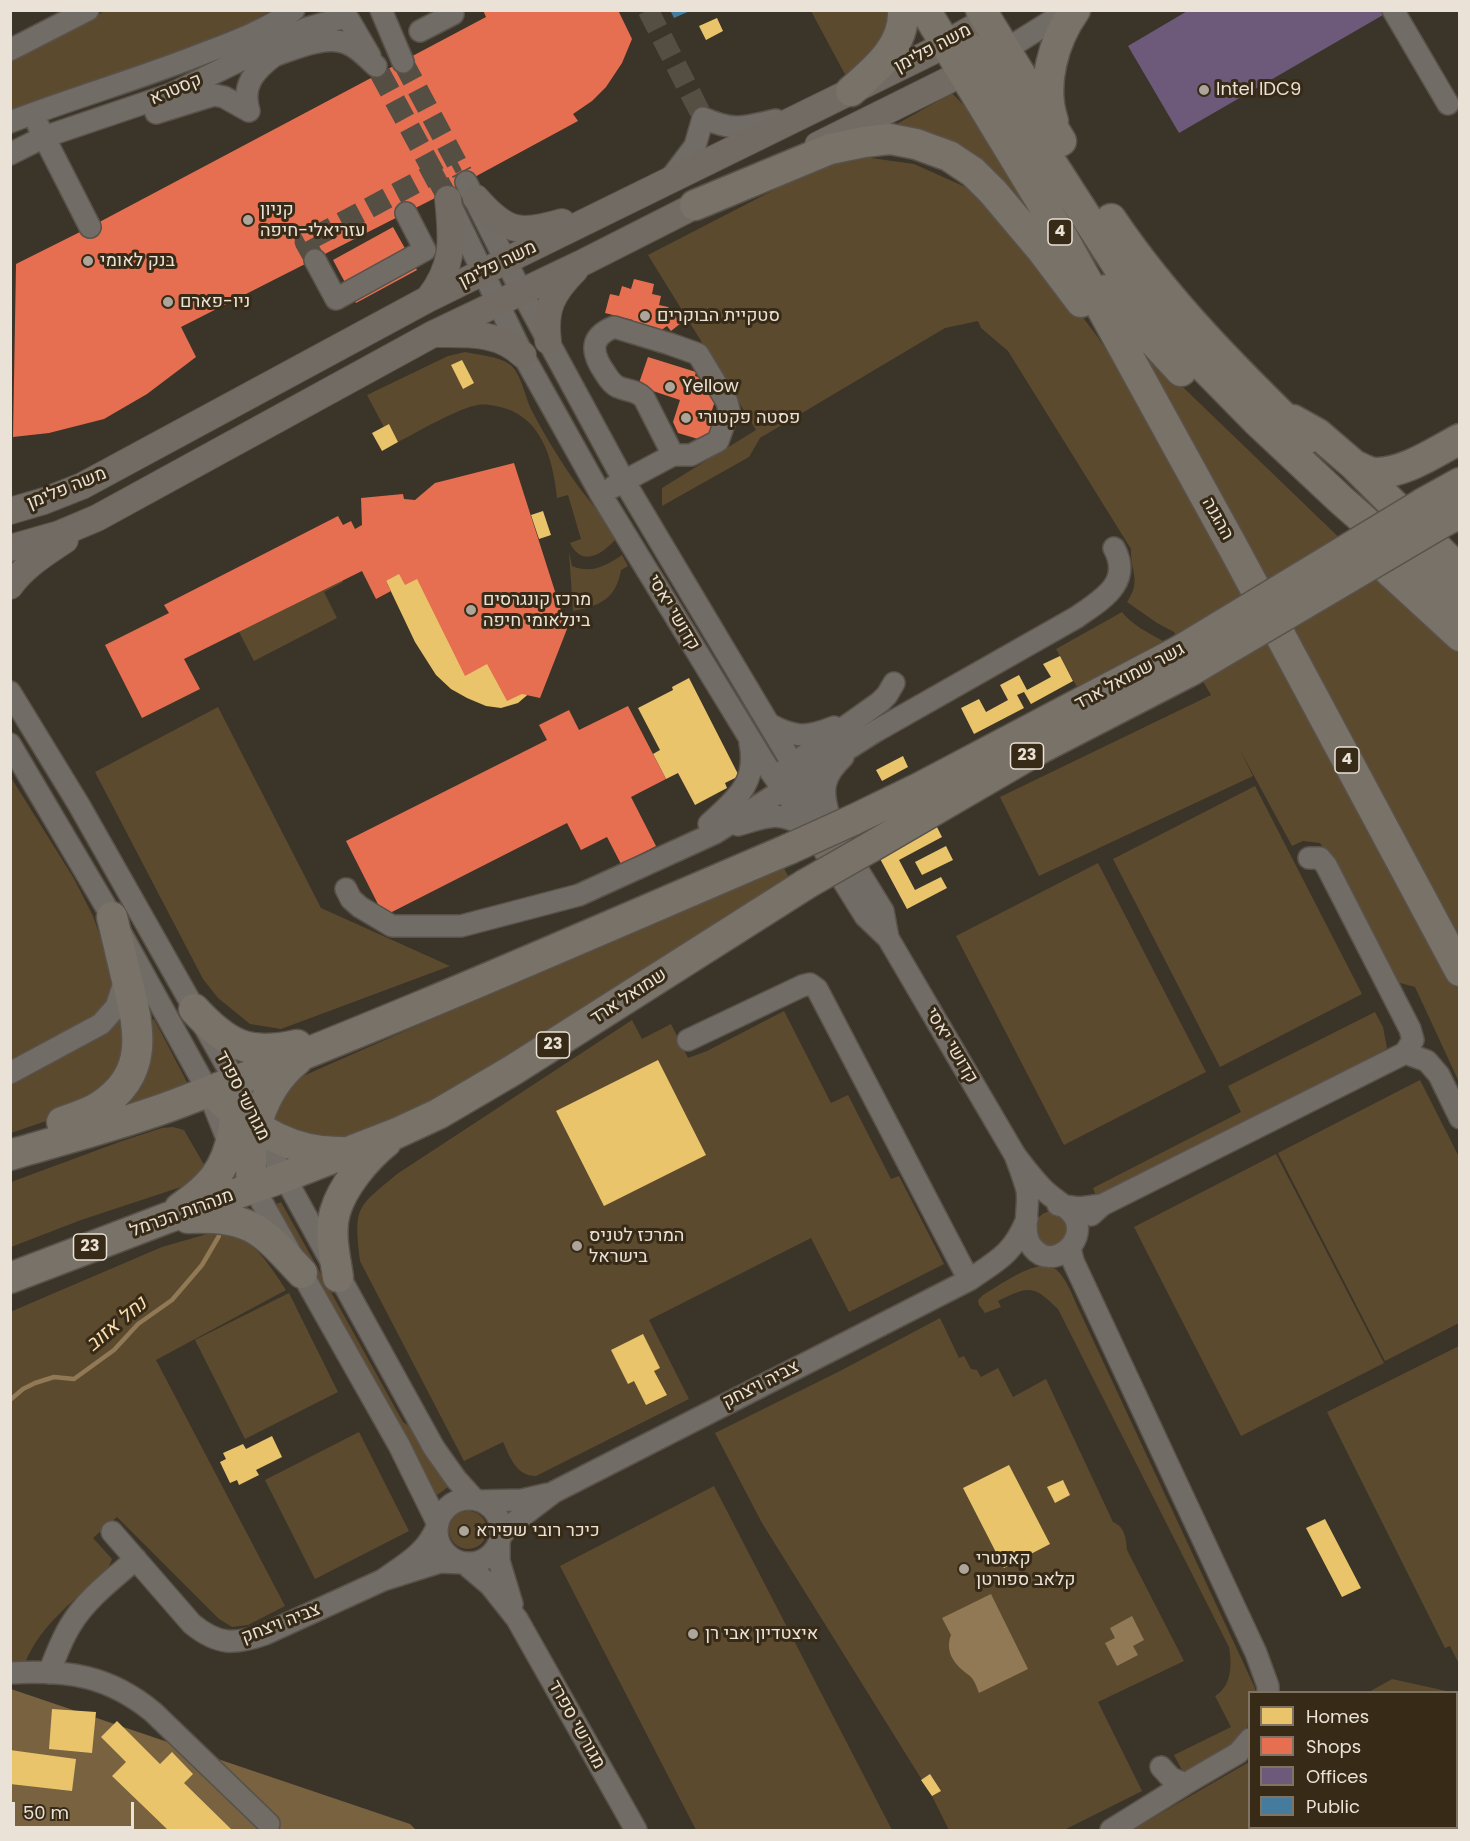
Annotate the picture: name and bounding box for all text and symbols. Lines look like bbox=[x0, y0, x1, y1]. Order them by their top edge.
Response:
street label: משה פלימן bbox=[891, 20, 975, 78]
street label: קסטרא bbox=[147, 69, 205, 111]
place label: Intel IDC9 bbox=[1216, 79, 1301, 101]
marker: Intel IDC9 bbox=[1197, 83, 1211, 97]
place label: קניון עזריאלי-חיפה bbox=[260, 199, 365, 242]
marker: קניון עזריאלי-חיפה bbox=[241, 213, 255, 227]
road number: 4 bbox=[1048, 219, 1072, 245]
street label: משה פלימן bbox=[456, 237, 540, 293]
place label: בנק לאומי bbox=[100, 250, 175, 272]
marker: בנק לאומי bbox=[81, 254, 95, 268]
place label: ניו-פארם bbox=[180, 291, 250, 313]
marker: ניו-פארם bbox=[161, 295, 175, 309]
place label: סטקיית הבוקרים bbox=[657, 305, 780, 327]
marker: סטקיית הבוקרים bbox=[638, 309, 652, 323]
place label: Yellow bbox=[682, 376, 739, 398]
marker: Yellow bbox=[663, 380, 677, 394]
place label: פסטה פקטורי bbox=[698, 407, 800, 429]
marker: פסטה פקטורי bbox=[679, 411, 693, 425]
street label: משה פלימן bbox=[24, 463, 110, 515]
street label: ההגנה bbox=[1197, 494, 1237, 544]
street label: קדושי יאסי bbox=[642, 571, 704, 655]
place label: מרכז קונגרסים בינלאומי חיפה bbox=[483, 589, 591, 632]
marker: מרכז קונגרסים בינלאומי חיפה bbox=[464, 603, 478, 617]
street label: גשר שמואל ארד bbox=[1071, 639, 1189, 715]
road number: 23 bbox=[1010, 743, 1044, 769]
road number: 4 bbox=[1335, 747, 1359, 773]
street label: שמואל ארד bbox=[587, 964, 671, 1030]
street label: קדושי יאסי bbox=[920, 1004, 982, 1088]
road number: 23 bbox=[536, 1032, 570, 1058]
street label: מגורשי ספרד bbox=[210, 1047, 274, 1145]
street label: מנהרות הכרמל bbox=[127, 1185, 237, 1243]
place label: המרכז לטניס בישראל bbox=[589, 1225, 684, 1268]
road number: 23 bbox=[74, 1234, 106, 1260]
marker: המרכז לטניס בישראל bbox=[570, 1239, 584, 1253]
water label: נחל אזוב bbox=[82, 1293, 152, 1357]
street label: צביה ויצחק bbox=[719, 1357, 803, 1413]
place label: כיכר רובי שפירא bbox=[476, 1520, 600, 1542]
marker: כיכר רובי שפירא bbox=[457, 1524, 471, 1538]
place label: קאנטרי קלאב ספורטן bbox=[976, 1548, 1075, 1590]
marker: קאנטרי קלאב ספורטן bbox=[957, 1562, 971, 1576]
street label: צביה ויצחק bbox=[238, 1599, 324, 1649]
place label: איצטדיון אבי רן bbox=[705, 1623, 818, 1645]
marker: איצטדיון אבי רן bbox=[686, 1627, 700, 1641]
street label: מגורשי ספרד bbox=[543, 1677, 609, 1773]
legend bbox=[1248, 1691, 1458, 1829]
text: Homes bbox=[1306, 1704, 1369, 1729]
text: Shops bbox=[1306, 1734, 1361, 1759]
text: Offices bbox=[1306, 1764, 1368, 1789]
scale bar bbox=[15, 1790, 136, 1828]
text: Public bbox=[1306, 1794, 1360, 1819]
text: 50 m bbox=[23, 1800, 69, 1825]

